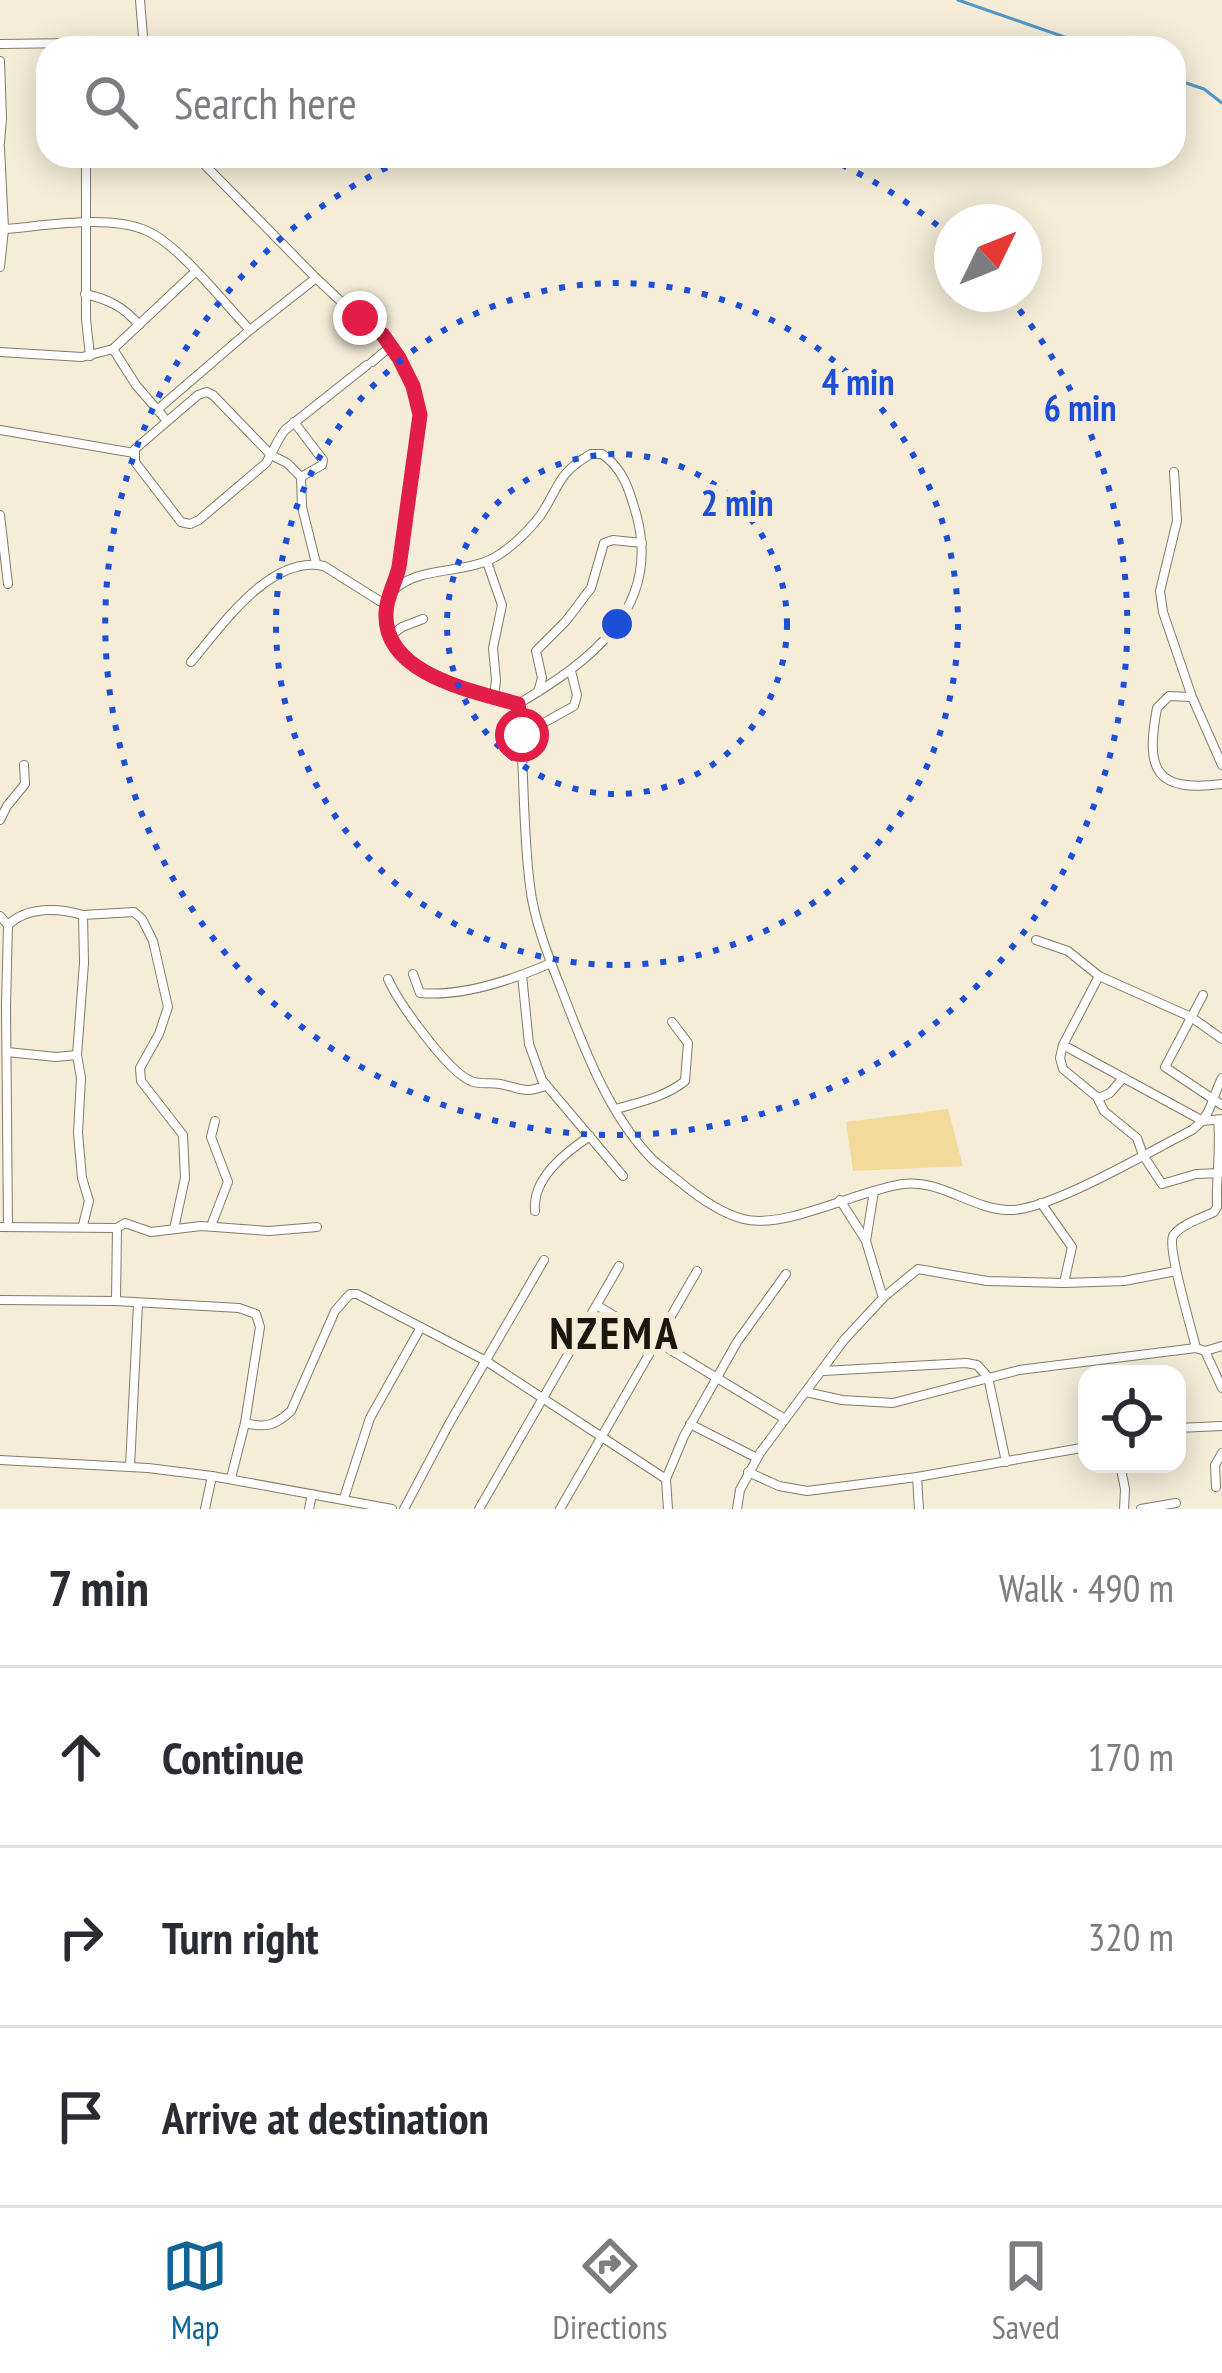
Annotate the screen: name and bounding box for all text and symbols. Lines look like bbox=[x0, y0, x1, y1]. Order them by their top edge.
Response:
search box bbox=[36, 36, 1186, 168]
icon: search bbox=[78, 69, 144, 135]
text: Search here bbox=[174, 73, 357, 131]
north arrow bbox=[934, 204, 1042, 312]
route end bbox=[333, 291, 387, 345]
text: 4 min bbox=[822, 358, 894, 405]
text: 6 min bbox=[1044, 384, 1116, 431]
text: 2 min bbox=[701, 479, 773, 526]
centre of rings bbox=[596, 603, 638, 645]
route start bbox=[495, 708, 549, 762]
district label: NZEMA bbox=[549, 1303, 681, 1361]
map controls bbox=[1078, 1365, 1186, 1473]
button: locate bbox=[1078, 1365, 1186, 1473]
text: 7 min bbox=[48, 1554, 149, 1620]
text: Walk · 490 m bbox=[999, 1562, 1174, 1613]
icon: ahead bbox=[48, 1724, 114, 1790]
text: Continue bbox=[162, 1728, 304, 1786]
text: 170 m bbox=[1088, 1731, 1174, 1782]
icon: right bbox=[48, 1904, 114, 1970]
text: Turn right bbox=[162, 1908, 319, 1966]
text: 320 m bbox=[1088, 1911, 1174, 1962]
icon: arrive bbox=[48, 2084, 114, 2150]
text: Arrive at destination bbox=[162, 2088, 489, 2146]
tab: Map bbox=[162, 2233, 228, 2348]
tab: Directions bbox=[553, 2233, 667, 2348]
tab: Saved bbox=[992, 2233, 1060, 2348]

